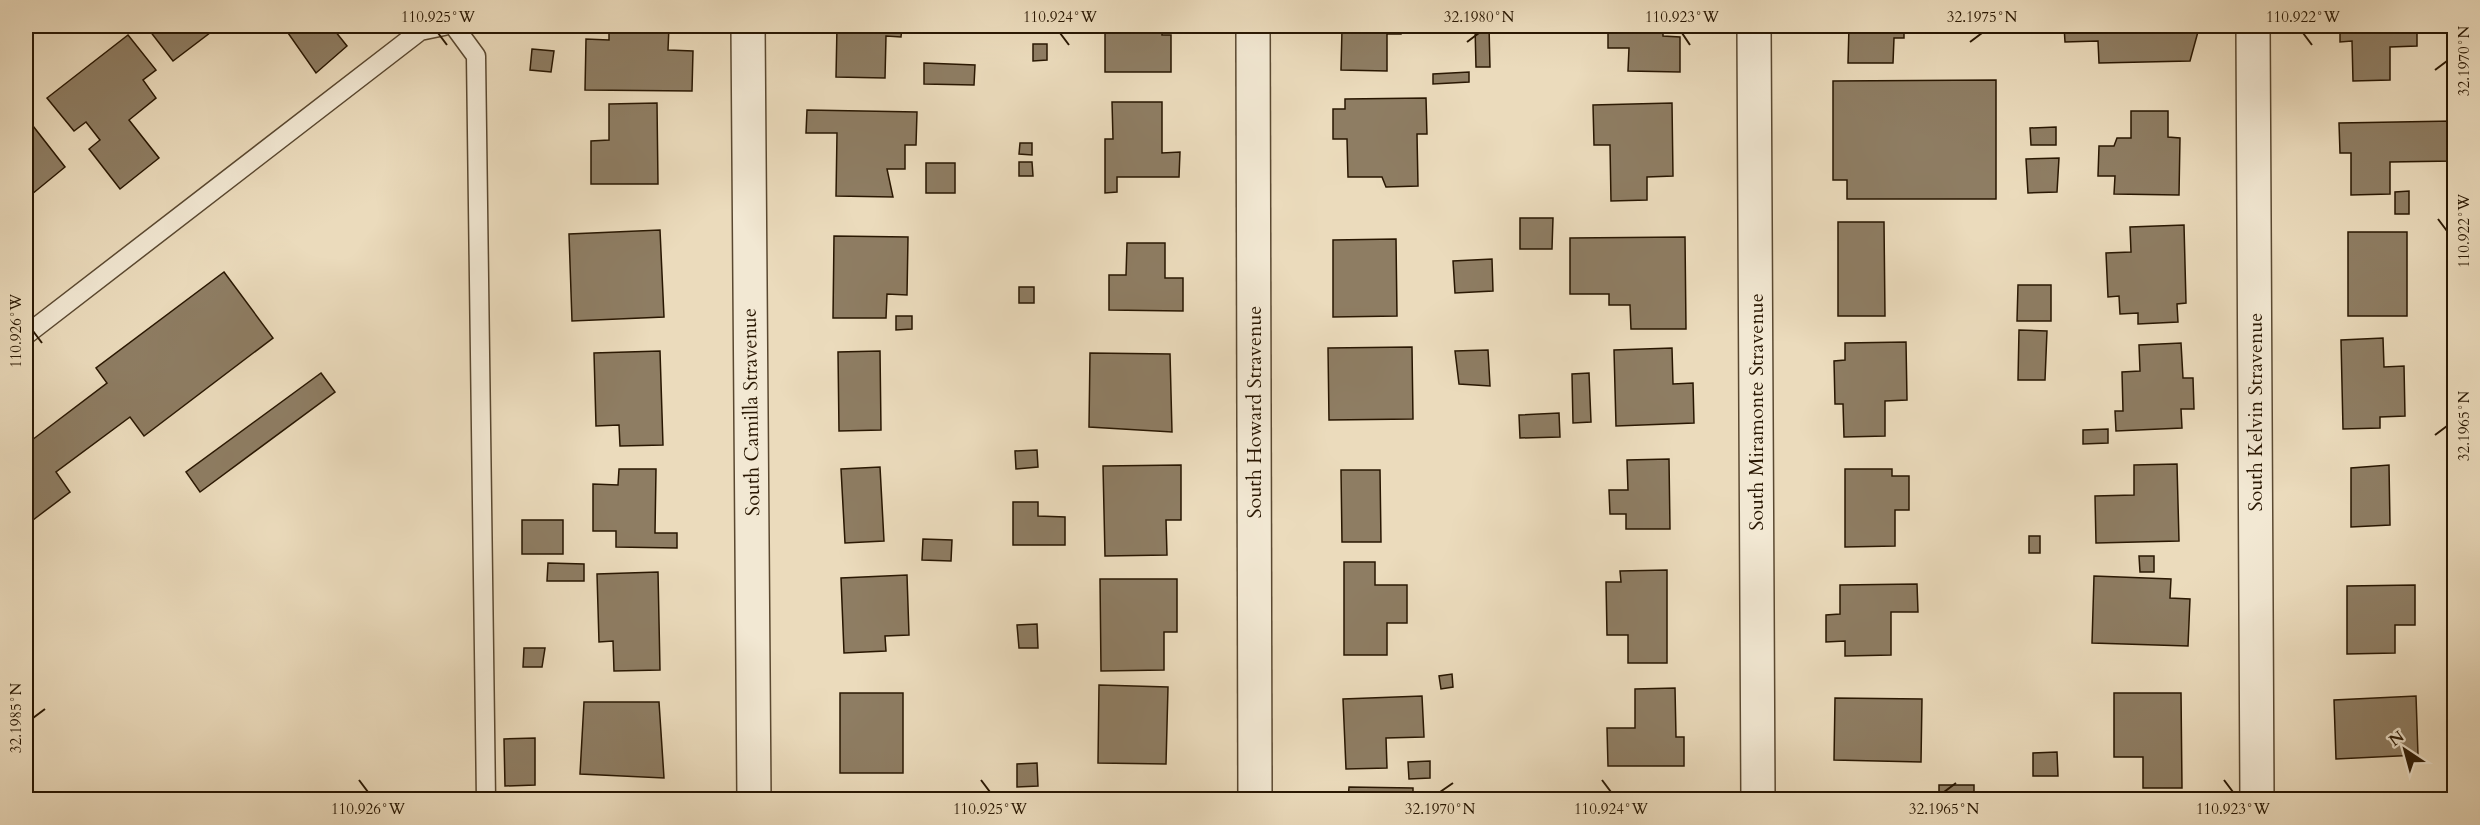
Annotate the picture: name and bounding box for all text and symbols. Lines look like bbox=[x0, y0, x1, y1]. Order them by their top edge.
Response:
text: 110.925°W bbox=[401, 7, 476, 27]
text: 110.924°W bbox=[1023, 7, 1098, 27]
text: 32.1980°N bbox=[1444, 7, 1514, 27]
text: 110.923°W bbox=[1645, 7, 1720, 27]
text: 32.1975°N bbox=[1947, 7, 2017, 27]
text: 110.922°W bbox=[2266, 7, 2341, 27]
text: 32.1970°N bbox=[2454, 26, 2474, 96]
text: 110.922°W bbox=[2454, 193, 2474, 268]
text: 110.926°W bbox=[6, 293, 26, 368]
street label: South Miramonte Stravenue bbox=[1743, 293, 1770, 531]
street label: South Howard Stravenue bbox=[1241, 306, 1268, 518]
street label: South Camilla Stravenue bbox=[736, 308, 766, 516]
street label: South Kelvin Stravenue bbox=[2242, 313, 2269, 511]
text: 32.1965°N bbox=[2454, 391, 2474, 461]
text: 32.1985°N bbox=[6, 683, 26, 753]
north arrow bbox=[2375, 720, 2435, 780]
text: N bbox=[2385, 726, 2409, 752]
text: 110.926°W bbox=[331, 799, 406, 819]
text: 110.925°W bbox=[953, 799, 1028, 819]
text: 32.1970°N bbox=[1405, 799, 1475, 819]
text: 110.924°W bbox=[1574, 799, 1649, 819]
text: 32.1965°N bbox=[1909, 799, 1979, 819]
text: 110.923°W bbox=[2196, 799, 2271, 819]

